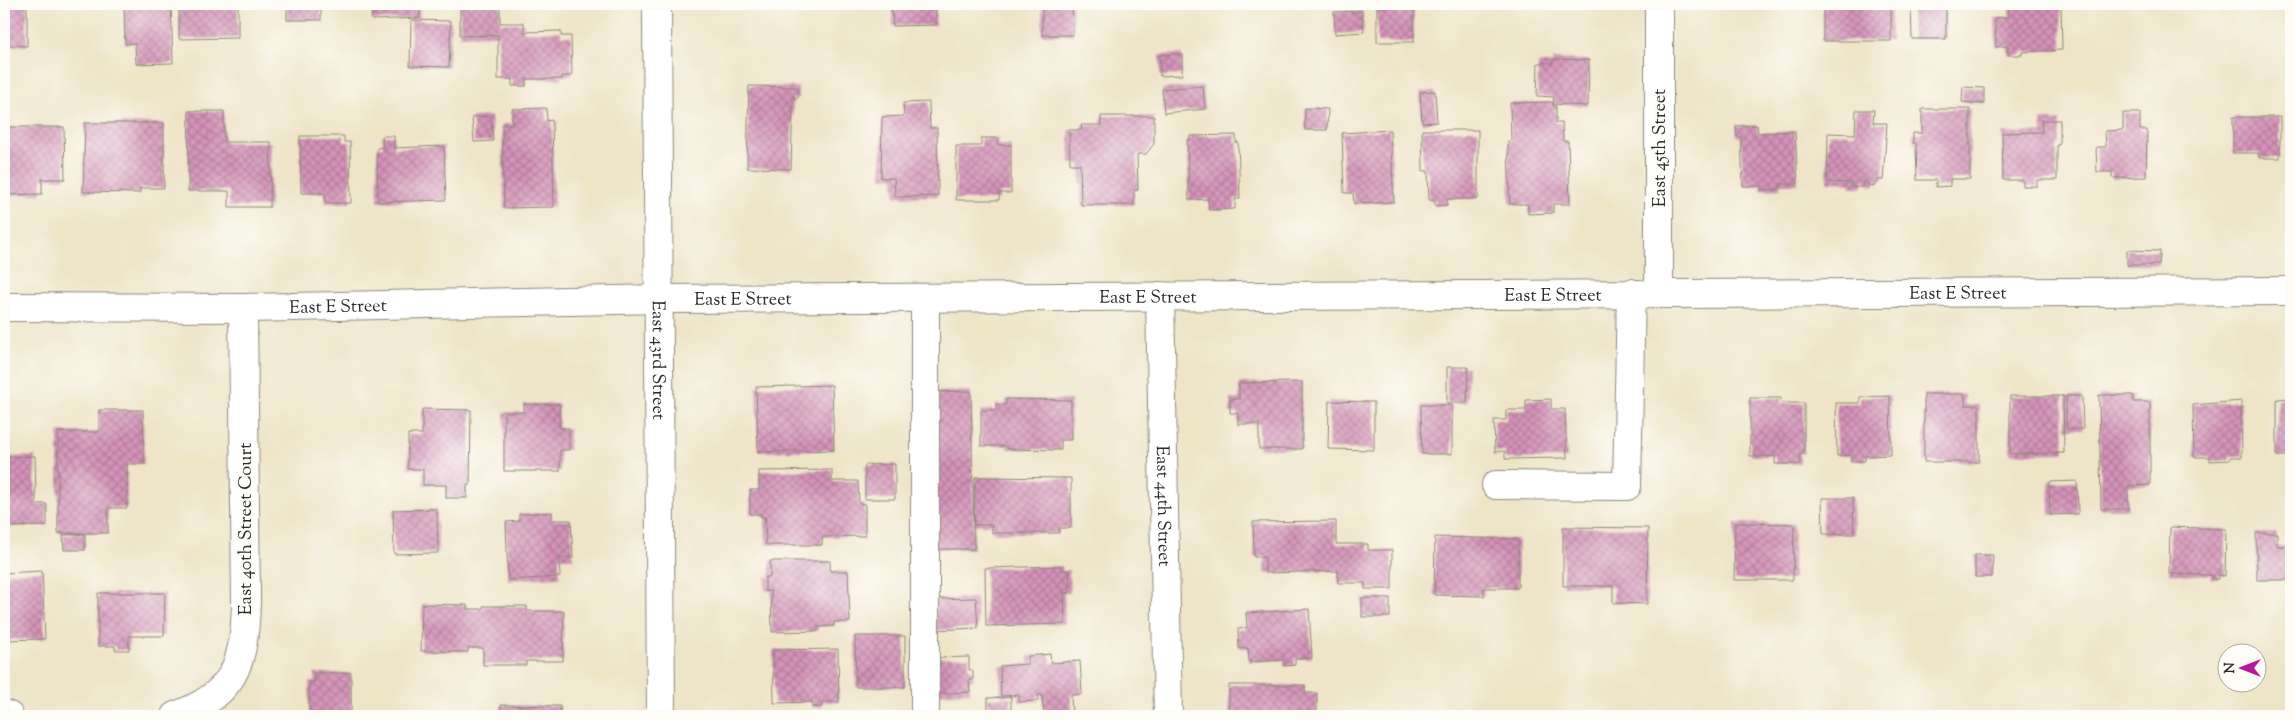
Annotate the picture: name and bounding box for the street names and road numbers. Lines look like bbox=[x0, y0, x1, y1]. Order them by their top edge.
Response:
street label: East 45th Street bbox=[1648, 89, 1674, 207]
street label: East E Street bbox=[1909, 281, 2007, 308]
street label: East E Street bbox=[1504, 283, 1602, 310]
street label: East E Street bbox=[1099, 285, 1197, 312]
street label: East E Street bbox=[694, 287, 792, 314]
street label: East E Street bbox=[289, 294, 387, 322]
street label: East 43rd Street bbox=[644, 300, 670, 420]
street label: East 40th Street Court bbox=[234, 443, 260, 615]
street label: East 44th Street bbox=[1148, 445, 1176, 567]

